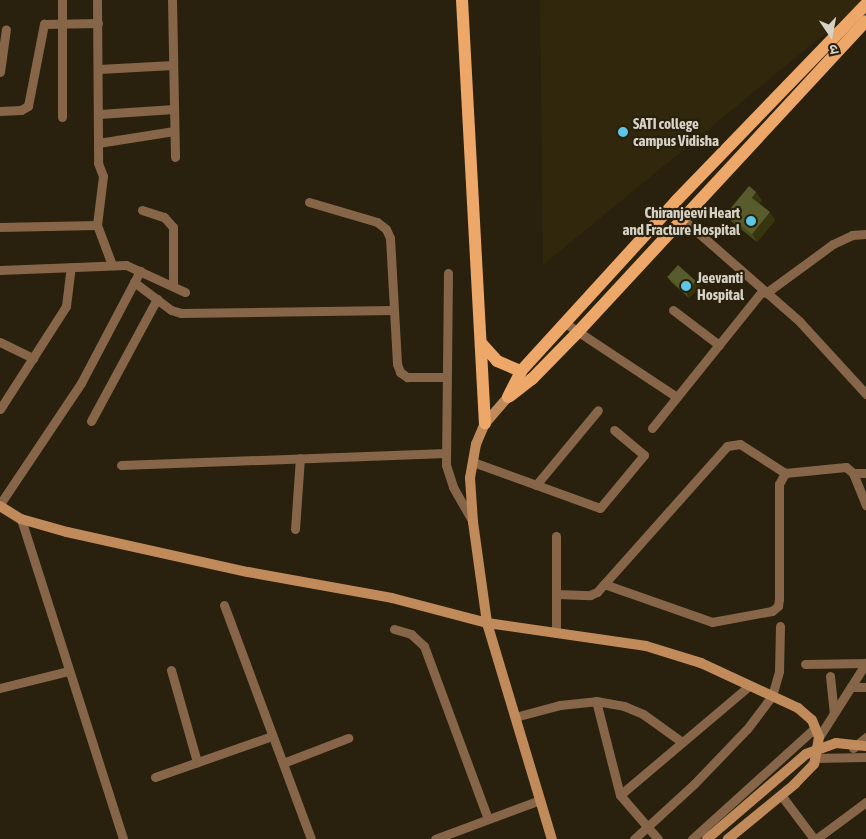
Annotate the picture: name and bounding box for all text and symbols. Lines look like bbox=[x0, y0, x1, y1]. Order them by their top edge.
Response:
north arrow bbox=[806, 10, 856, 60]
text: उ bbox=[828, 41, 840, 58]
place label: SATI college campus Vidisha bbox=[633, 114, 719, 149]
marker: SATI college campus Vidisha bbox=[617, 126, 629, 138]
place label: Chiranjeevi Heart and Fracture Hospital bbox=[622, 203, 740, 238]
marker: Chiranjeevi Heart and Fracture Hospital bbox=[744, 214, 758, 228]
place label: Jeevanti Hospital bbox=[697, 268, 744, 303]
marker: Jeevanti Hospital bbox=[679, 279, 693, 293]

